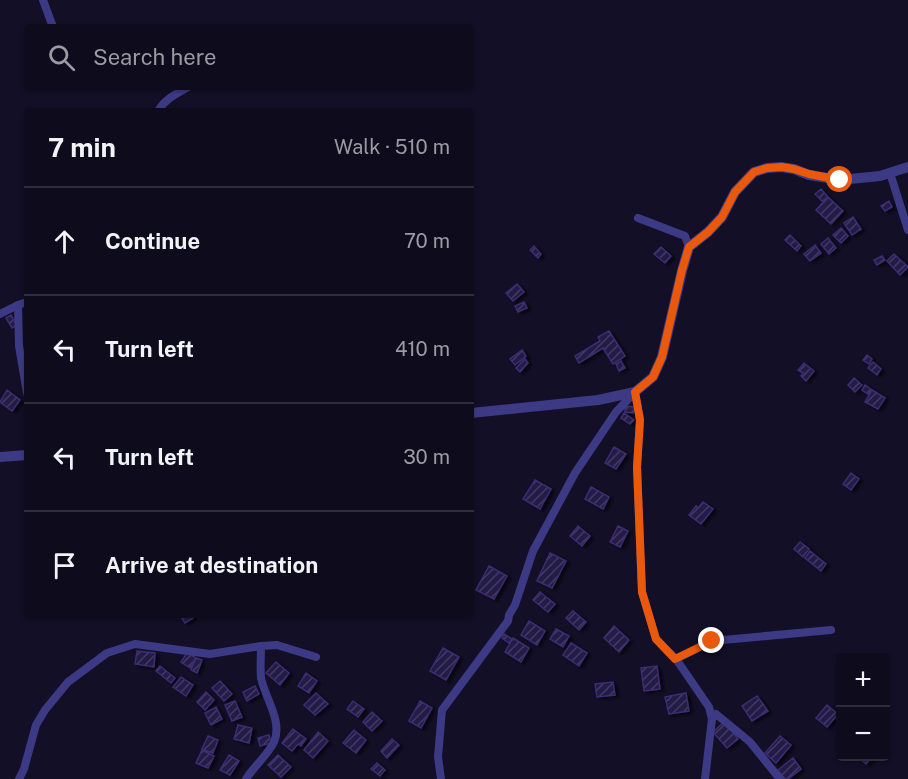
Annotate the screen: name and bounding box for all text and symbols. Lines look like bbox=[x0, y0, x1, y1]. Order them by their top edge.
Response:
search box bbox=[24, 24, 474, 90]
icon: search bbox=[45, 41, 78, 74]
text: Search here bbox=[93, 44, 217, 70]
text: 7 min bbox=[48, 132, 116, 163]
text: Walk · 510 m bbox=[334, 135, 450, 159]
route start bbox=[826, 166, 852, 192]
icon: ahead bbox=[48, 225, 81, 258]
text: Continue bbox=[105, 228, 200, 254]
text: 70 m bbox=[404, 229, 450, 253]
icon: left bbox=[48, 333, 81, 366]
text: Turn left bbox=[105, 336, 194, 362]
text: 410 m bbox=[395, 337, 450, 361]
icon: left bbox=[48, 441, 81, 474]
text: Turn left bbox=[105, 444, 194, 470]
text: 30 m bbox=[403, 445, 450, 469]
icon: arrive bbox=[48, 549, 81, 582]
text: Arrive at destination bbox=[105, 552, 318, 578]
route end bbox=[698, 627, 724, 653]
map controls bbox=[836, 653, 890, 761]
button: + bbox=[836, 653, 890, 707]
button: − bbox=[836, 707, 890, 761]

